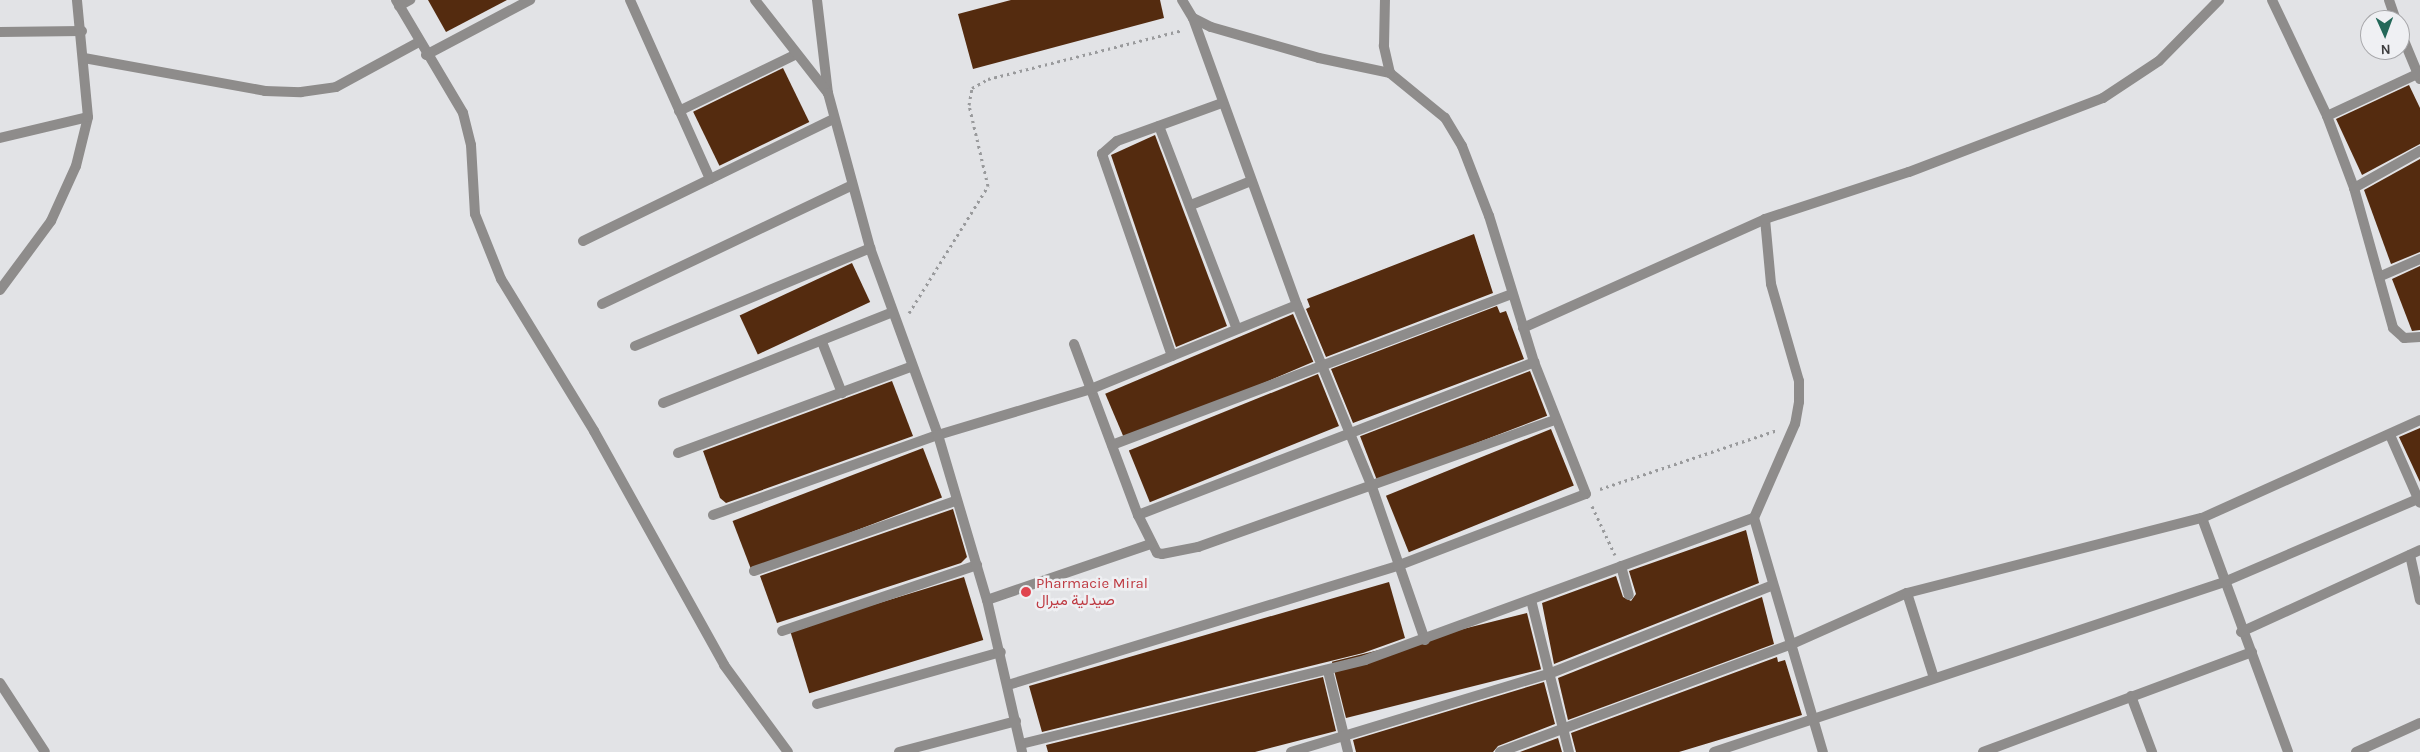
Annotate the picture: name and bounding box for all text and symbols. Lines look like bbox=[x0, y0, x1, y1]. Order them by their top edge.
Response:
north arrow bbox=[2360, 10, 2410, 60]
text: N bbox=[2380, 41, 2391, 58]
place label: Pharmacie Miral صيدلية ميرال bbox=[1036, 574, 1148, 609]
marker: Pharmacie Miral صيدلية ميرال bbox=[1020, 586, 1032, 598]

